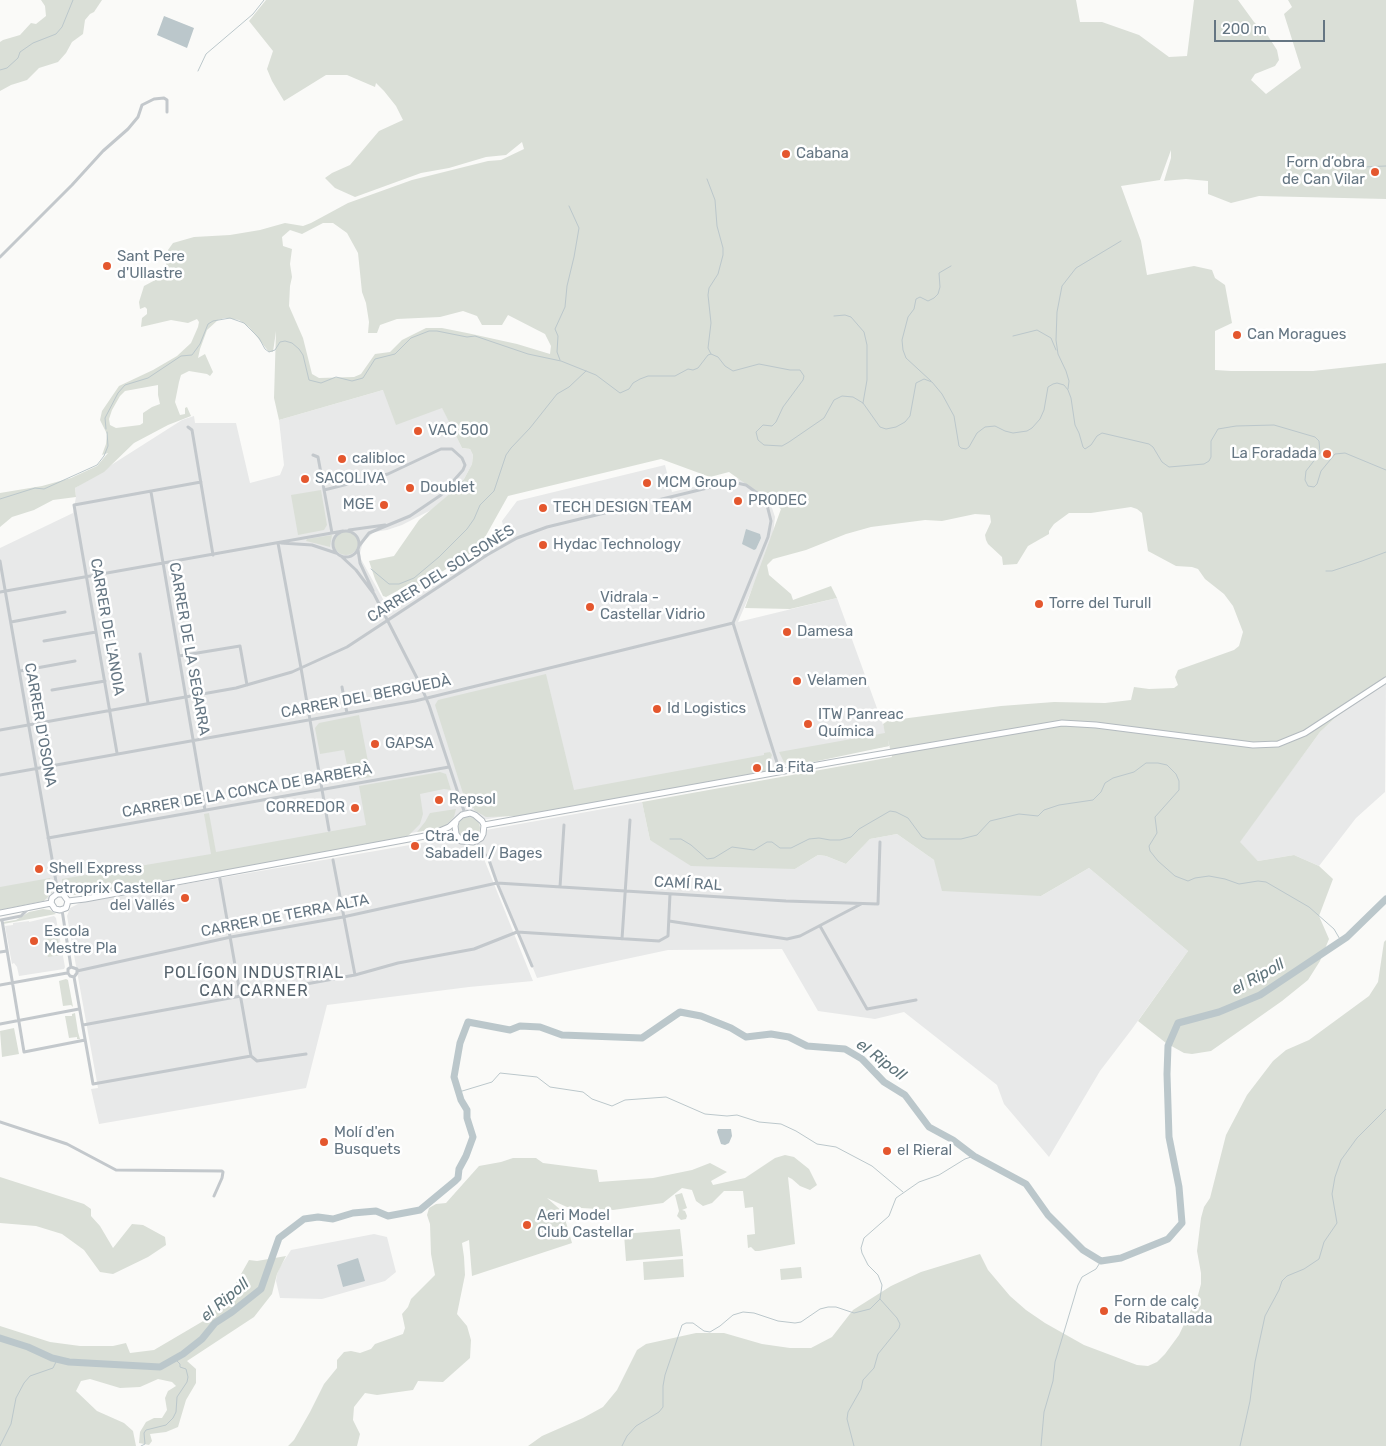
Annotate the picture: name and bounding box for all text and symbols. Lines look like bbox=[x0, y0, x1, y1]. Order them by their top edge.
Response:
scale bar bbox=[1216, 10, 1327, 42]
text: 200 m bbox=[1222, 20, 1267, 38]
place label: Cabana bbox=[796, 145, 849, 163]
marker: Cabana bbox=[780, 148, 792, 160]
place label: Forn d’obra de Can Vilar bbox=[1282, 154, 1365, 189]
marker: Forn d’obra de Can Vilar bbox=[1369, 166, 1381, 178]
place label: Sant Pere d'Ullastre bbox=[117, 248, 185, 283]
marker: Sant Pere d'Ullastre bbox=[101, 260, 113, 272]
place label: Can Moragues bbox=[1247, 326, 1346, 344]
marker: Can Moragues bbox=[1231, 329, 1243, 341]
place label: VAC 500 bbox=[428, 422, 489, 440]
marker: VAC 500 bbox=[412, 425, 424, 437]
place label: La Foradada bbox=[1231, 445, 1317, 463]
marker: La Foradada bbox=[1321, 448, 1333, 460]
place label: calibloc bbox=[352, 450, 405, 468]
marker: calibloc bbox=[336, 453, 348, 465]
place label: SACOLIVA bbox=[315, 470, 386, 488]
marker: SACOLIVA bbox=[299, 473, 311, 485]
place label: MCM Group bbox=[657, 474, 737, 492]
marker: MCM Group bbox=[641, 477, 653, 489]
place label: Doublet bbox=[420, 479, 475, 497]
marker: Doublet bbox=[404, 482, 416, 494]
place label: PRODEC bbox=[748, 492, 807, 510]
marker: PRODEC bbox=[732, 495, 744, 507]
place label: MGE bbox=[343, 496, 374, 514]
marker: MGE bbox=[378, 499, 390, 511]
place label: TECH DESIGN TEAM bbox=[553, 499, 692, 517]
marker: TECH DESIGN TEAM bbox=[537, 502, 549, 514]
street label: CARRER DEL SOLSONÈS bbox=[364, 521, 518, 627]
place label: Hydac Technology bbox=[553, 536, 681, 554]
marker: Hydac Technology bbox=[537, 539, 549, 551]
street label: CARRER DE L'ANOIA bbox=[86, 557, 128, 697]
street label: CARRER DE LA SEGARRA bbox=[165, 561, 213, 737]
place label: Vidrala - Castellar Vidrio bbox=[600, 589, 705, 624]
place label: Torre del Turull bbox=[1049, 595, 1151, 613]
marker: Torre del Turull bbox=[1033, 598, 1045, 610]
marker: Vidrala - Castellar Vidrio bbox=[584, 601, 596, 613]
place label: Damesa bbox=[797, 623, 853, 641]
marker: Damesa bbox=[781, 626, 793, 638]
street label: CARRER D'OSONA bbox=[20, 661, 60, 789]
street label: CARRER DEL BERGUEDÀ bbox=[280, 672, 452, 722]
place label: Velamen bbox=[807, 672, 867, 690]
marker: Velamen bbox=[791, 675, 803, 687]
place label: Id Logistics bbox=[667, 700, 746, 718]
marker: Id Logistics bbox=[651, 703, 663, 715]
place label: ITW Panreac Química bbox=[818, 706, 904, 741]
marker: ITW Panreac Química bbox=[802, 718, 814, 730]
place label: GAPSA bbox=[385, 735, 434, 753]
marker: GAPSA bbox=[369, 738, 381, 750]
place label: La Fita bbox=[767, 759, 814, 777]
street label: CARRER DE LA CONCA DE BARBERÀ bbox=[121, 760, 373, 822]
marker: La Fita bbox=[751, 762, 763, 774]
place label: Repsol bbox=[449, 791, 496, 809]
marker: Repsol bbox=[433, 794, 445, 806]
place label: CORREDOR bbox=[266, 799, 345, 817]
marker: CORREDOR bbox=[349, 802, 361, 814]
place label: Ctra. de Sabadell / Bages bbox=[425, 828, 542, 863]
marker: Ctra. de Sabadell / Bages bbox=[409, 840, 421, 852]
place label: Shell Express bbox=[49, 860, 142, 878]
marker: Shell Express bbox=[33, 863, 45, 875]
street label: CAMÍ RAL bbox=[654, 873, 722, 895]
place label: Petroprix Castellar del Vallés bbox=[46, 880, 175, 915]
street label: CARRER DE TERRA ALTA bbox=[199, 891, 371, 941]
marker: Petroprix Castellar del Vallés bbox=[179, 892, 191, 904]
place label: Escola Mestre Pla bbox=[44, 923, 117, 958]
marker: Escola Mestre Pla bbox=[28, 935, 40, 947]
water label: el Ripoll bbox=[1228, 955, 1288, 999]
district label: POLÍGON INDUSTRIAL CAN CARNER bbox=[161, 963, 347, 1001]
water label: el Ripoll bbox=[852, 1035, 910, 1085]
place label: Molí d'en Busquets bbox=[334, 1124, 401, 1159]
marker: Molí d'en Busquets bbox=[318, 1136, 330, 1148]
place label: el Rieral bbox=[897, 1142, 952, 1160]
marker: el Rieral bbox=[881, 1145, 893, 1157]
place label: Aeri Model Club Castellar bbox=[537, 1207, 634, 1242]
marker: Aeri Model Club Castellar bbox=[521, 1219, 533, 1231]
water label: el Ripoll bbox=[197, 1274, 253, 1326]
place label: Forn de calç de Ribatallada bbox=[1114, 1293, 1213, 1328]
marker: Forn de calç de Ribatallada bbox=[1098, 1305, 1110, 1317]

